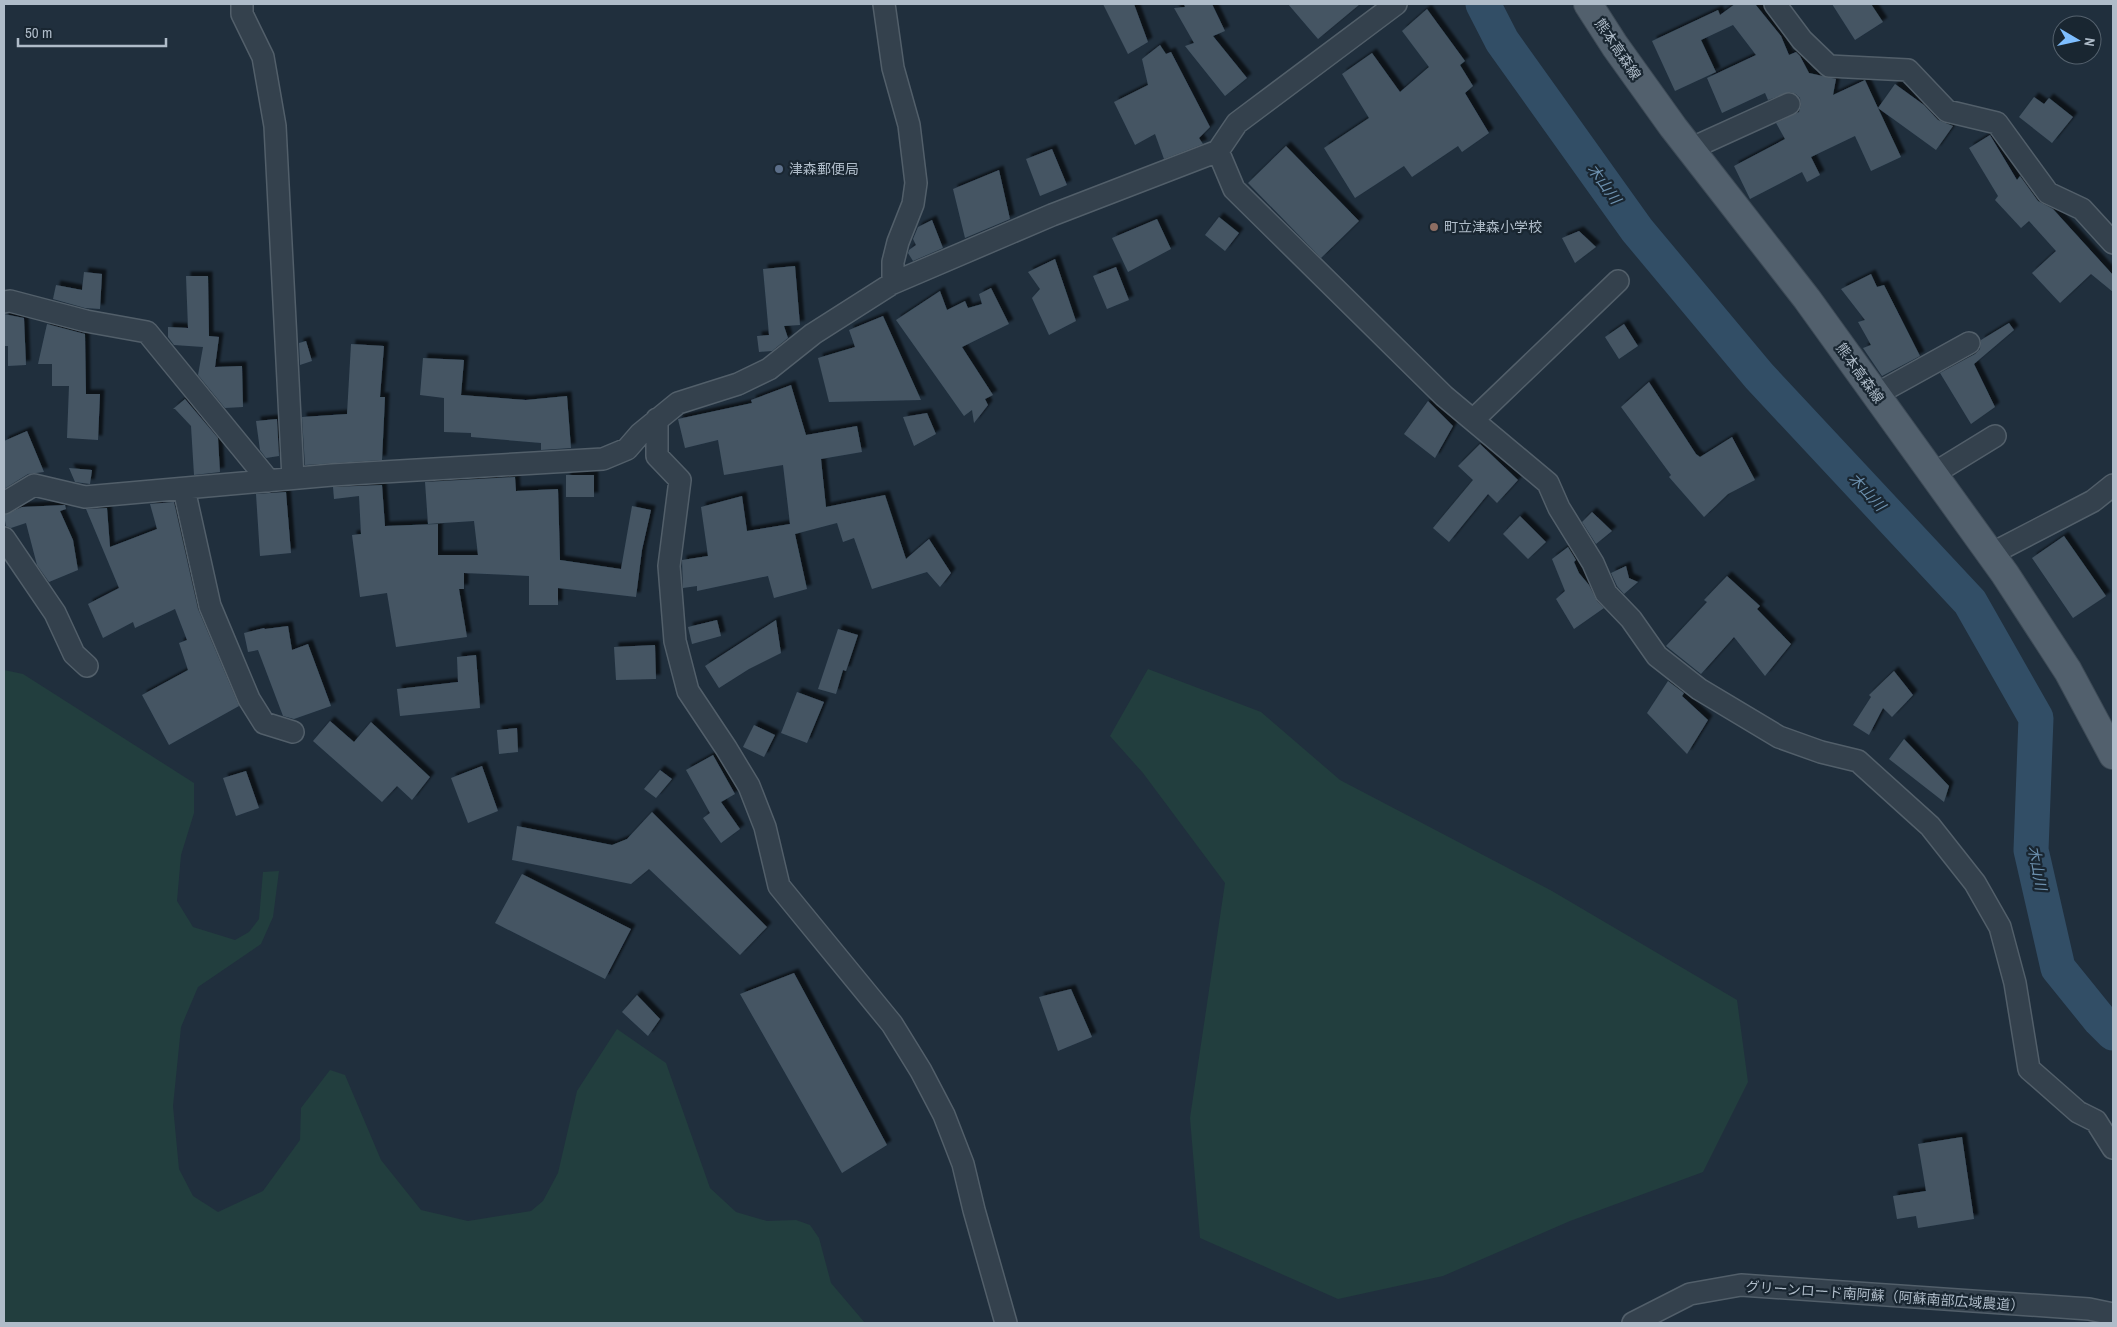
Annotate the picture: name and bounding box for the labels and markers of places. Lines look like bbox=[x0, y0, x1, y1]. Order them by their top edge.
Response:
place label: 津森郵便局 bbox=[789, 160, 859, 178]
marker: 津森郵便局 bbox=[773, 163, 785, 175]
place label: 町立津森小学校 bbox=[1444, 218, 1542, 236]
marker: 町立津森小学校 bbox=[1428, 221, 1440, 233]

